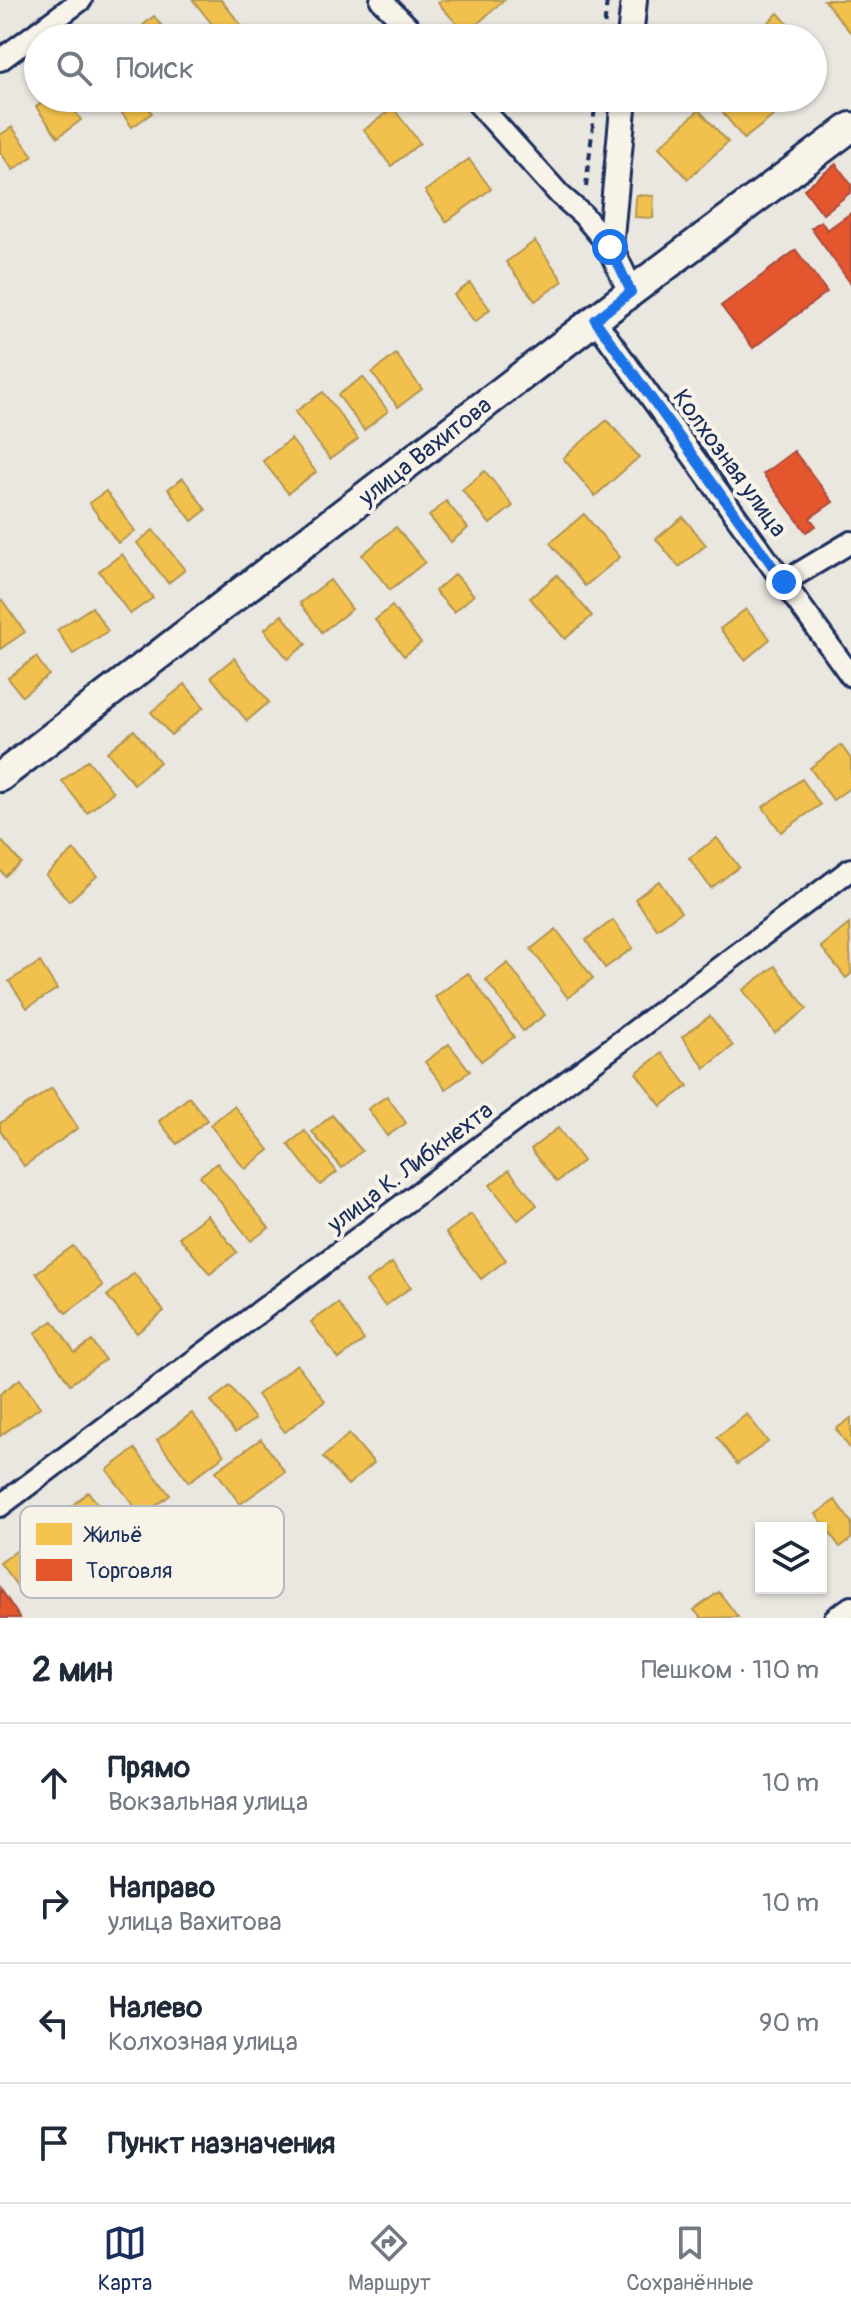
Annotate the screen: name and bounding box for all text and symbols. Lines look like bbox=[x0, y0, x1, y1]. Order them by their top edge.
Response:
search box bbox=[24, 24, 827, 112]
icon: search bbox=[52, 46, 96, 90]
text: Поиск bbox=[116, 50, 194, 87]
route start bbox=[592, 229, 628, 265]
street label: Колхозная улица bbox=[666, 384, 793, 543]
street label: улица Вахитова bbox=[352, 391, 497, 513]
route end bbox=[766, 564, 802, 600]
street label: улица К. Либкнехта bbox=[321, 1096, 499, 1240]
legend bbox=[20, 1506, 284, 1598]
text: Жильё bbox=[83, 1521, 143, 1549]
map controls bbox=[755, 1522, 827, 1594]
button: layers bbox=[755, 1522, 827, 1594]
text: Торговля bbox=[86, 1557, 172, 1585]
text: 2 мин bbox=[32, 1649, 113, 1692]
text: Пешком · 110 m bbox=[641, 1654, 819, 1686]
text: Прямо bbox=[108, 1749, 190, 1786]
icon: ahead bbox=[32, 1761, 76, 1805]
text: 10 m bbox=[762, 1767, 819, 1799]
text: Вокзальная улица bbox=[108, 1786, 308, 1818]
text: Направо bbox=[108, 1869, 215, 1906]
icon: right bbox=[32, 1881, 76, 1925]
text: 10 m bbox=[762, 1887, 819, 1919]
text: улица Вахитова bbox=[108, 1906, 282, 1938]
text: Налево bbox=[108, 1989, 202, 2026]
icon: left bbox=[32, 2001, 76, 2045]
text: 90 m bbox=[759, 2007, 819, 2039]
text: Колхозная улица bbox=[108, 2026, 298, 2058]
icon: arrive bbox=[32, 2121, 76, 2165]
text: Пункт назначения bbox=[108, 2125, 335, 2162]
tab: Карта bbox=[98, 2221, 152, 2297]
tab: Маршрут bbox=[348, 2221, 431, 2297]
tab: Сохранённые bbox=[626, 2221, 753, 2297]

